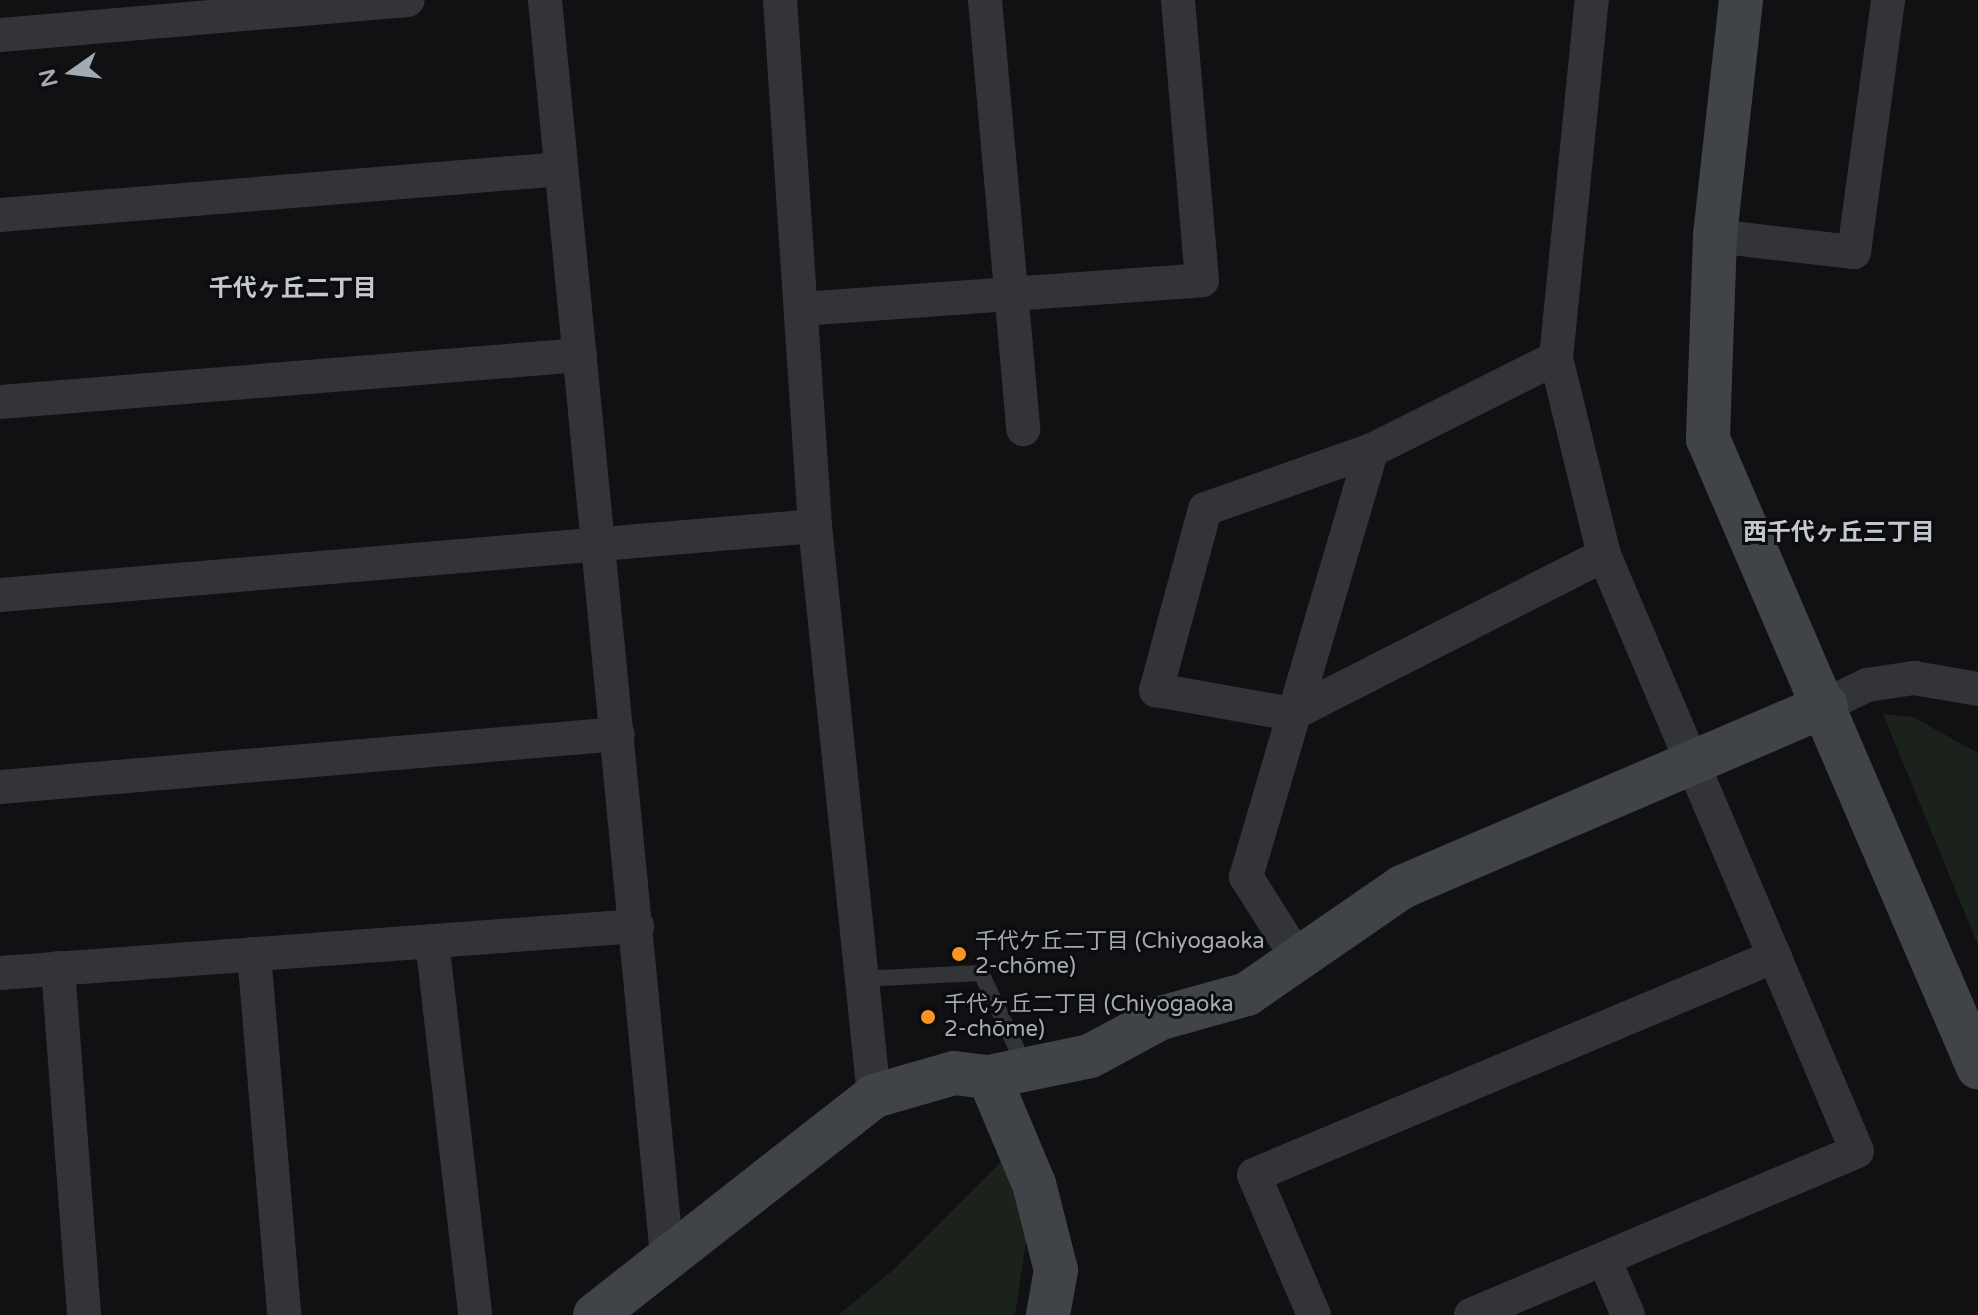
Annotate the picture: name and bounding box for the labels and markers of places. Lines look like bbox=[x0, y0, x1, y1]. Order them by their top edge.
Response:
place label: 千代ケ丘二丁目 (Chiyogaoka 2-chōme) bbox=[975, 928, 1264, 980]
marker: 千代ケ丘二丁目 (Chiyogaoka 2-chōme) bbox=[950, 945, 968, 963]
place label: 千代ヶ丘二丁目 (Chiyogaoka 2-chōme) bbox=[944, 991, 1233, 1042]
marker: 千代ヶ丘二丁目 (Chiyogaoka 2-chōme) bbox=[919, 1008, 937, 1026]

